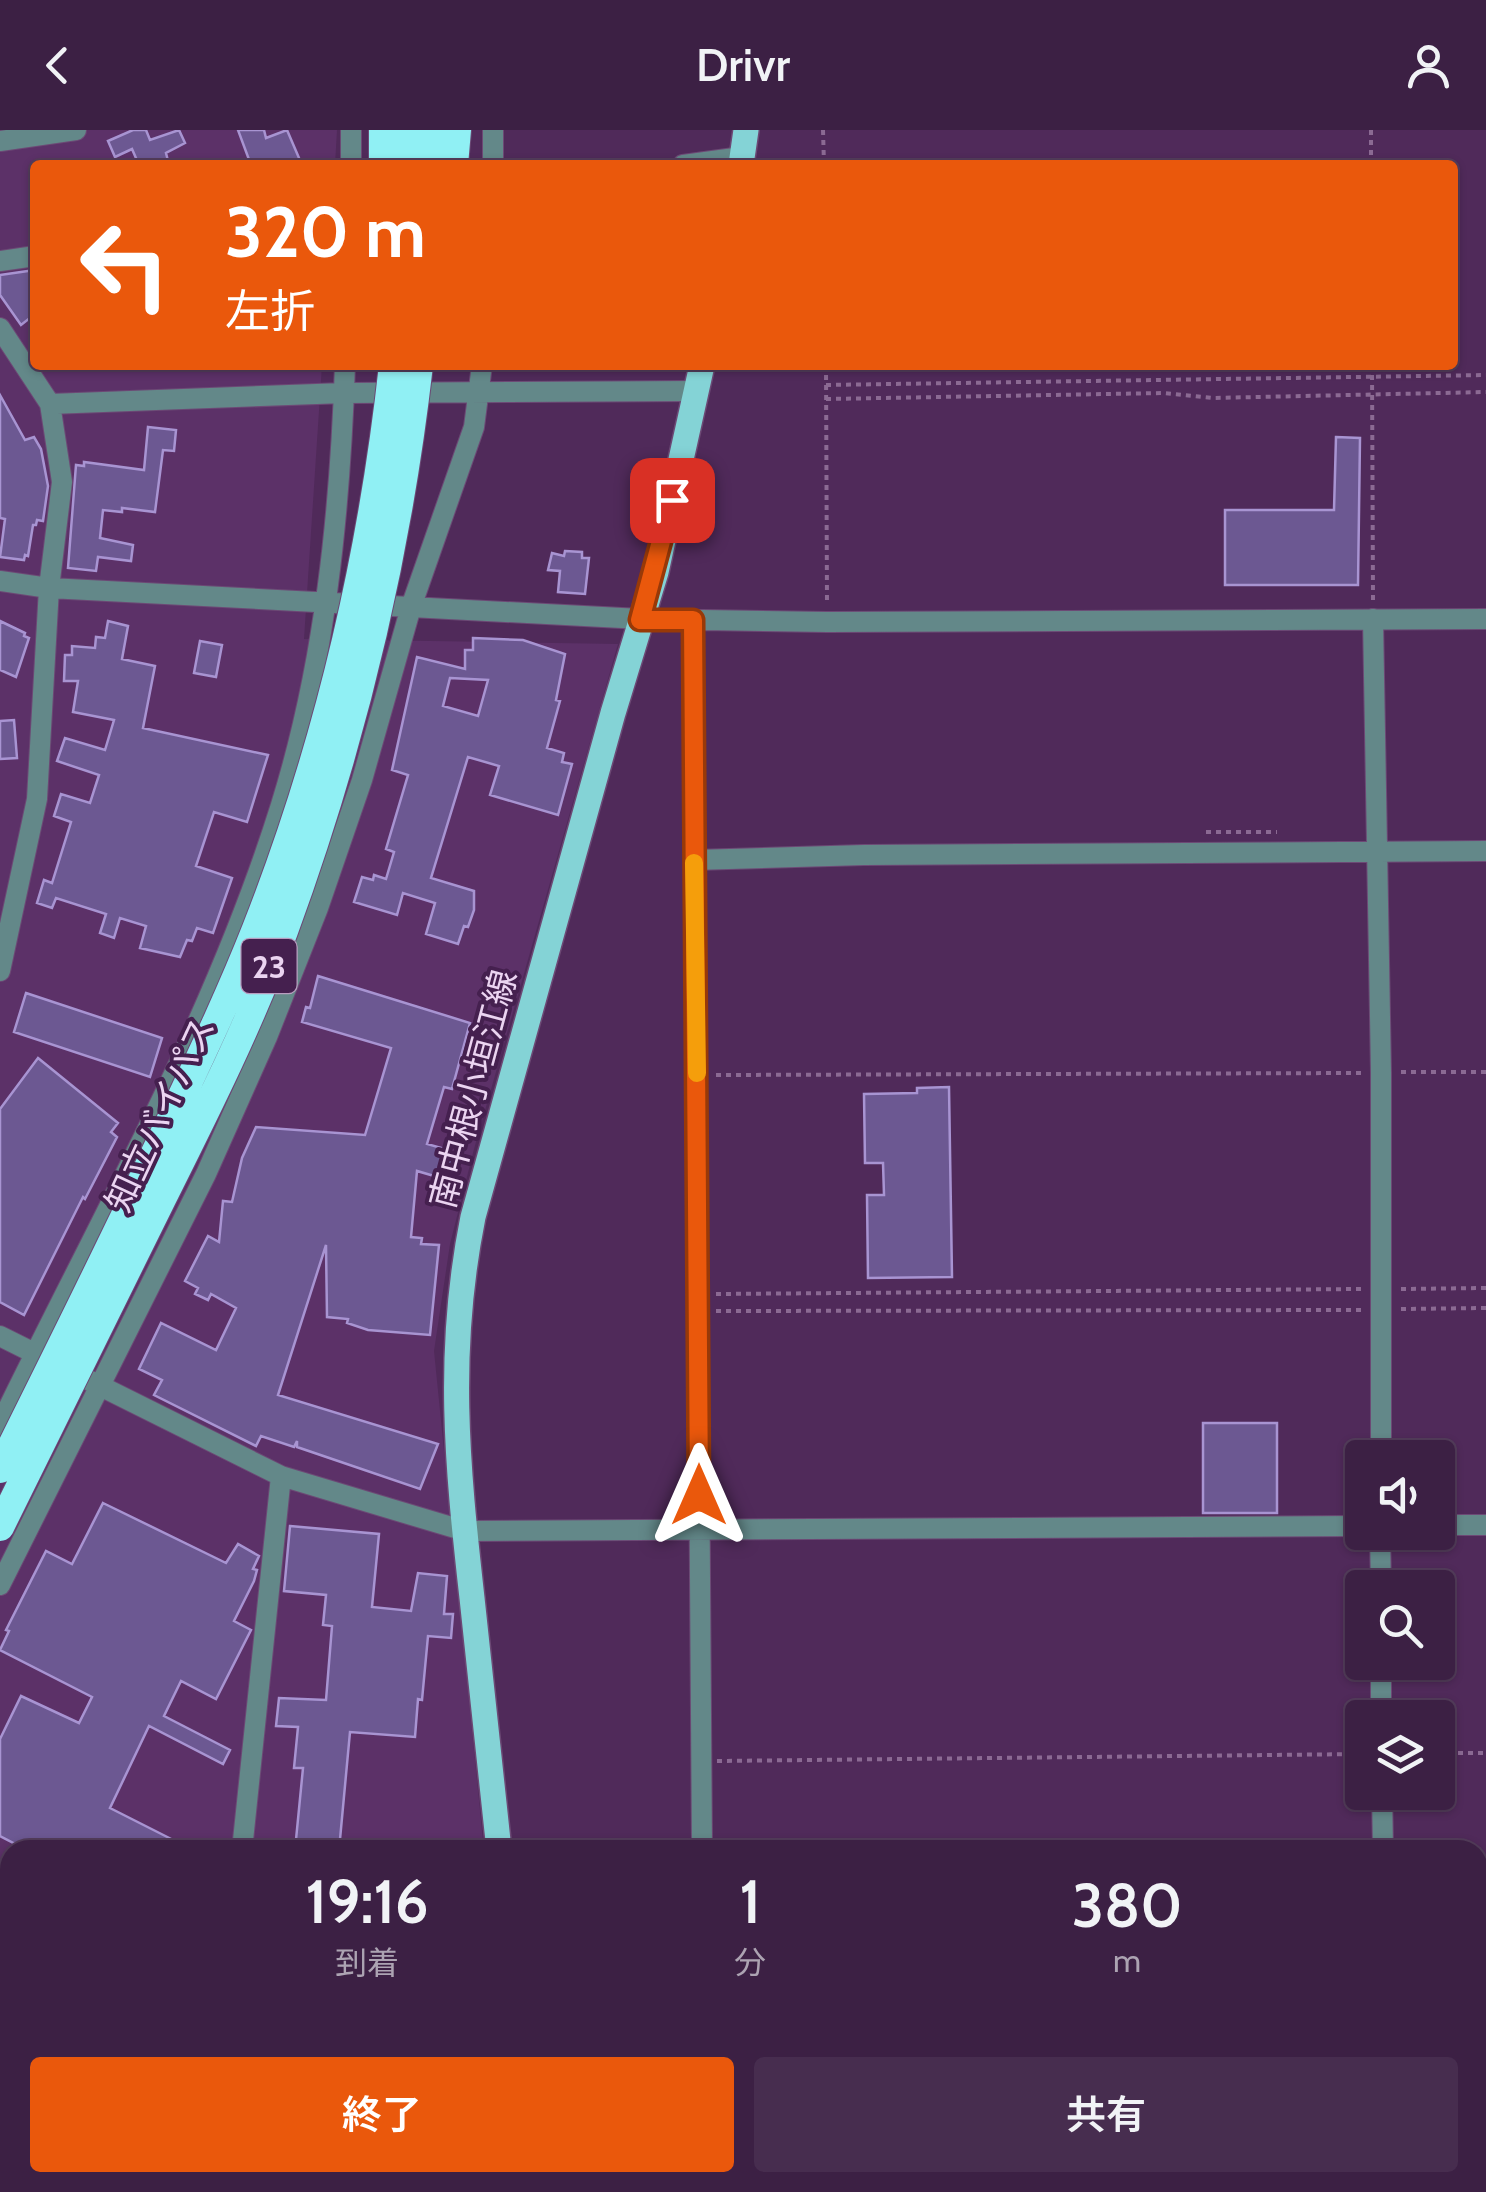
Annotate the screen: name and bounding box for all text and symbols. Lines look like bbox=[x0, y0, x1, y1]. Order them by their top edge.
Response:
icon: back bbox=[30, 38, 85, 93]
text: Drivr bbox=[696, 38, 790, 92]
icon: person bbox=[1401, 38, 1456, 93]
text: 320 m bbox=[225, 189, 426, 275]
icon: left bbox=[60, 200, 190, 330]
text: 左折 bbox=[225, 284, 315, 338]
pin bbox=[630, 458, 715, 543]
icon: arrive bbox=[645, 473, 700, 528]
road number: 23 bbox=[242, 939, 296, 993]
street label: 南中根小垣江線 bbox=[421, 965, 525, 1213]
street label: 知立バイパス bbox=[96, 1010, 224, 1218]
map controls bbox=[1345, 1440, 1455, 1810]
button: sound bbox=[1345, 1440, 1455, 1550]
position arrow bbox=[647, 1443, 751, 1547]
button: search bbox=[1345, 1570, 1455, 1680]
button: layers bbox=[1345, 1700, 1455, 1810]
text: 19:16 bbox=[306, 1865, 429, 1938]
text: 1 bbox=[740, 1865, 761, 1938]
text: 380 bbox=[1072, 1869, 1182, 1942]
text: m bbox=[1113, 1941, 1141, 1980]
text: 到着 bbox=[335, 1943, 399, 1982]
text: 分 bbox=[734, 1943, 766, 1982]
button: 終了 bbox=[30, 2057, 734, 2172]
button: 共有 bbox=[754, 2057, 1458, 2172]

